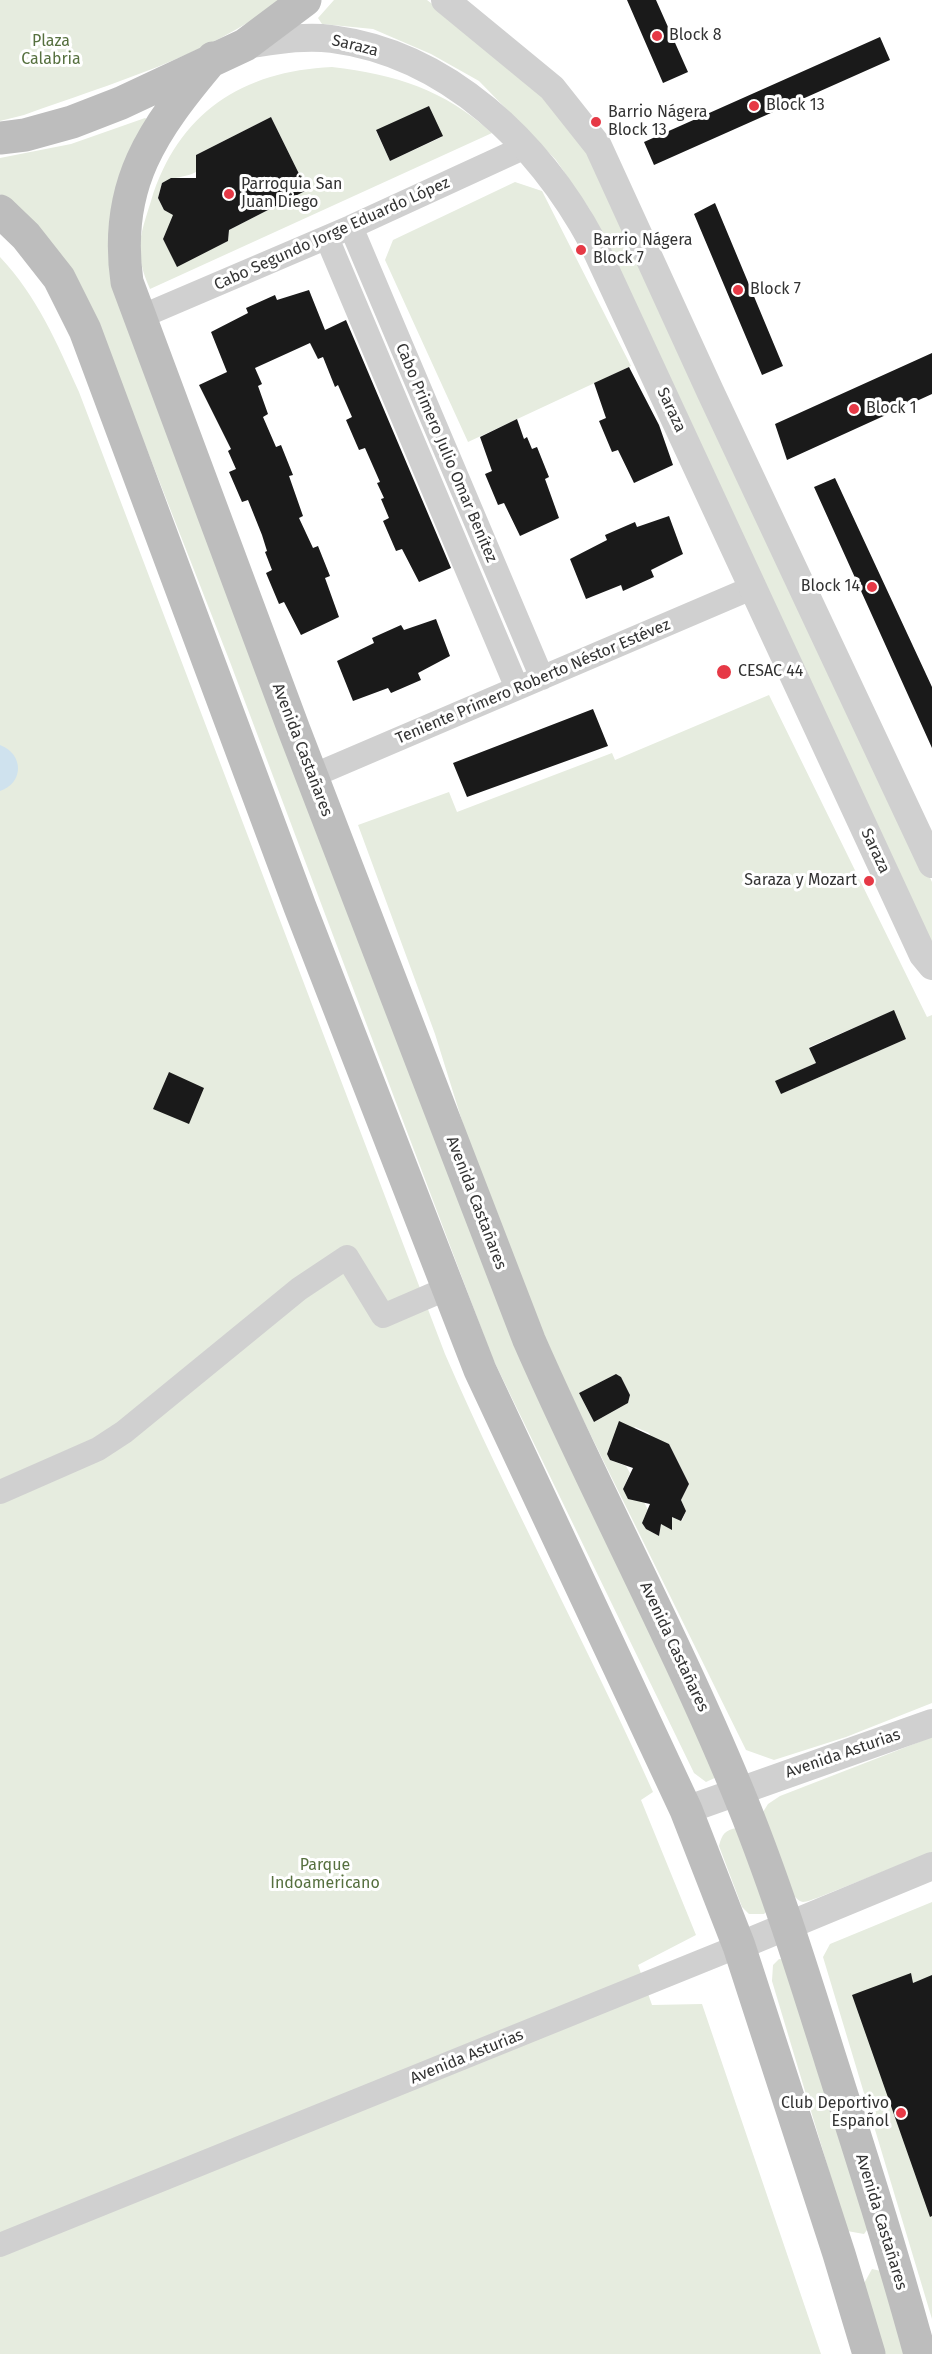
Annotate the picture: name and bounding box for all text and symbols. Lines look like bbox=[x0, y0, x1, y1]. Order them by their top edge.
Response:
place label: Block 8 bbox=[669, 26, 722, 46]
marker: Block 8 bbox=[650, 29, 664, 43]
street label: Saraza bbox=[330, 31, 380, 61]
park label: Plaza Calabria bbox=[21, 32, 81, 70]
place label: Block 13 bbox=[766, 96, 825, 116]
marker: Block 13 bbox=[747, 99, 761, 113]
place label: Barrio Nágera Block 13 bbox=[608, 103, 707, 141]
marker: Barrio Nágera Block 13 bbox=[589, 115, 603, 129]
street label: Cabo Segundo Jorge Eduardo López bbox=[211, 173, 453, 295]
place label: Parroquia San Juan Diego bbox=[241, 175, 342, 213]
marker: Parroquia San Juan Diego bbox=[222, 187, 236, 201]
place label: Barrio Nágera Block 7 bbox=[593, 231, 692, 269]
marker: Barrio Nágera Block 7 bbox=[574, 243, 588, 257]
place label: Block 7 bbox=[750, 280, 801, 300]
marker: Block 7 bbox=[731, 283, 745, 297]
street label: Cabo Primero Julio Omar Benítez bbox=[391, 340, 501, 566]
street label: Saraza bbox=[652, 385, 690, 435]
place label: Block 1 bbox=[866, 399, 917, 419]
marker: Block 1 bbox=[847, 402, 861, 416]
place label: Block 14 bbox=[801, 577, 860, 597]
marker: Block 14 bbox=[865, 580, 879, 594]
street label: Teniente Primero Roberto Néstor Estévez bbox=[393, 615, 673, 749]
place label: CESAC 44 bbox=[738, 662, 803, 682]
marker: CESAC 44 bbox=[715, 663, 733, 681]
street label: Avenida Castañares bbox=[268, 681, 336, 819]
street label: Saraza bbox=[856, 826, 894, 876]
place label: Saraza y Mozart bbox=[744, 871, 857, 891]
marker: Saraza y Mozart bbox=[862, 874, 876, 888]
street label: Avenida Castañares bbox=[442, 1134, 510, 1272]
street label: Avenida Castañares bbox=[635, 1579, 713, 1715]
street label: Avenida Asturias bbox=[783, 1725, 903, 1783]
park label: Parque Indoamericano bbox=[270, 1856, 380, 1894]
street label: Avenida Asturias bbox=[408, 2026, 526, 2088]
place label: Club Deportivo Español bbox=[781, 2094, 889, 2132]
marker: Club Deportivo Español bbox=[894, 2106, 908, 2120]
street label: Avenida Castañares bbox=[851, 2152, 911, 2292]

